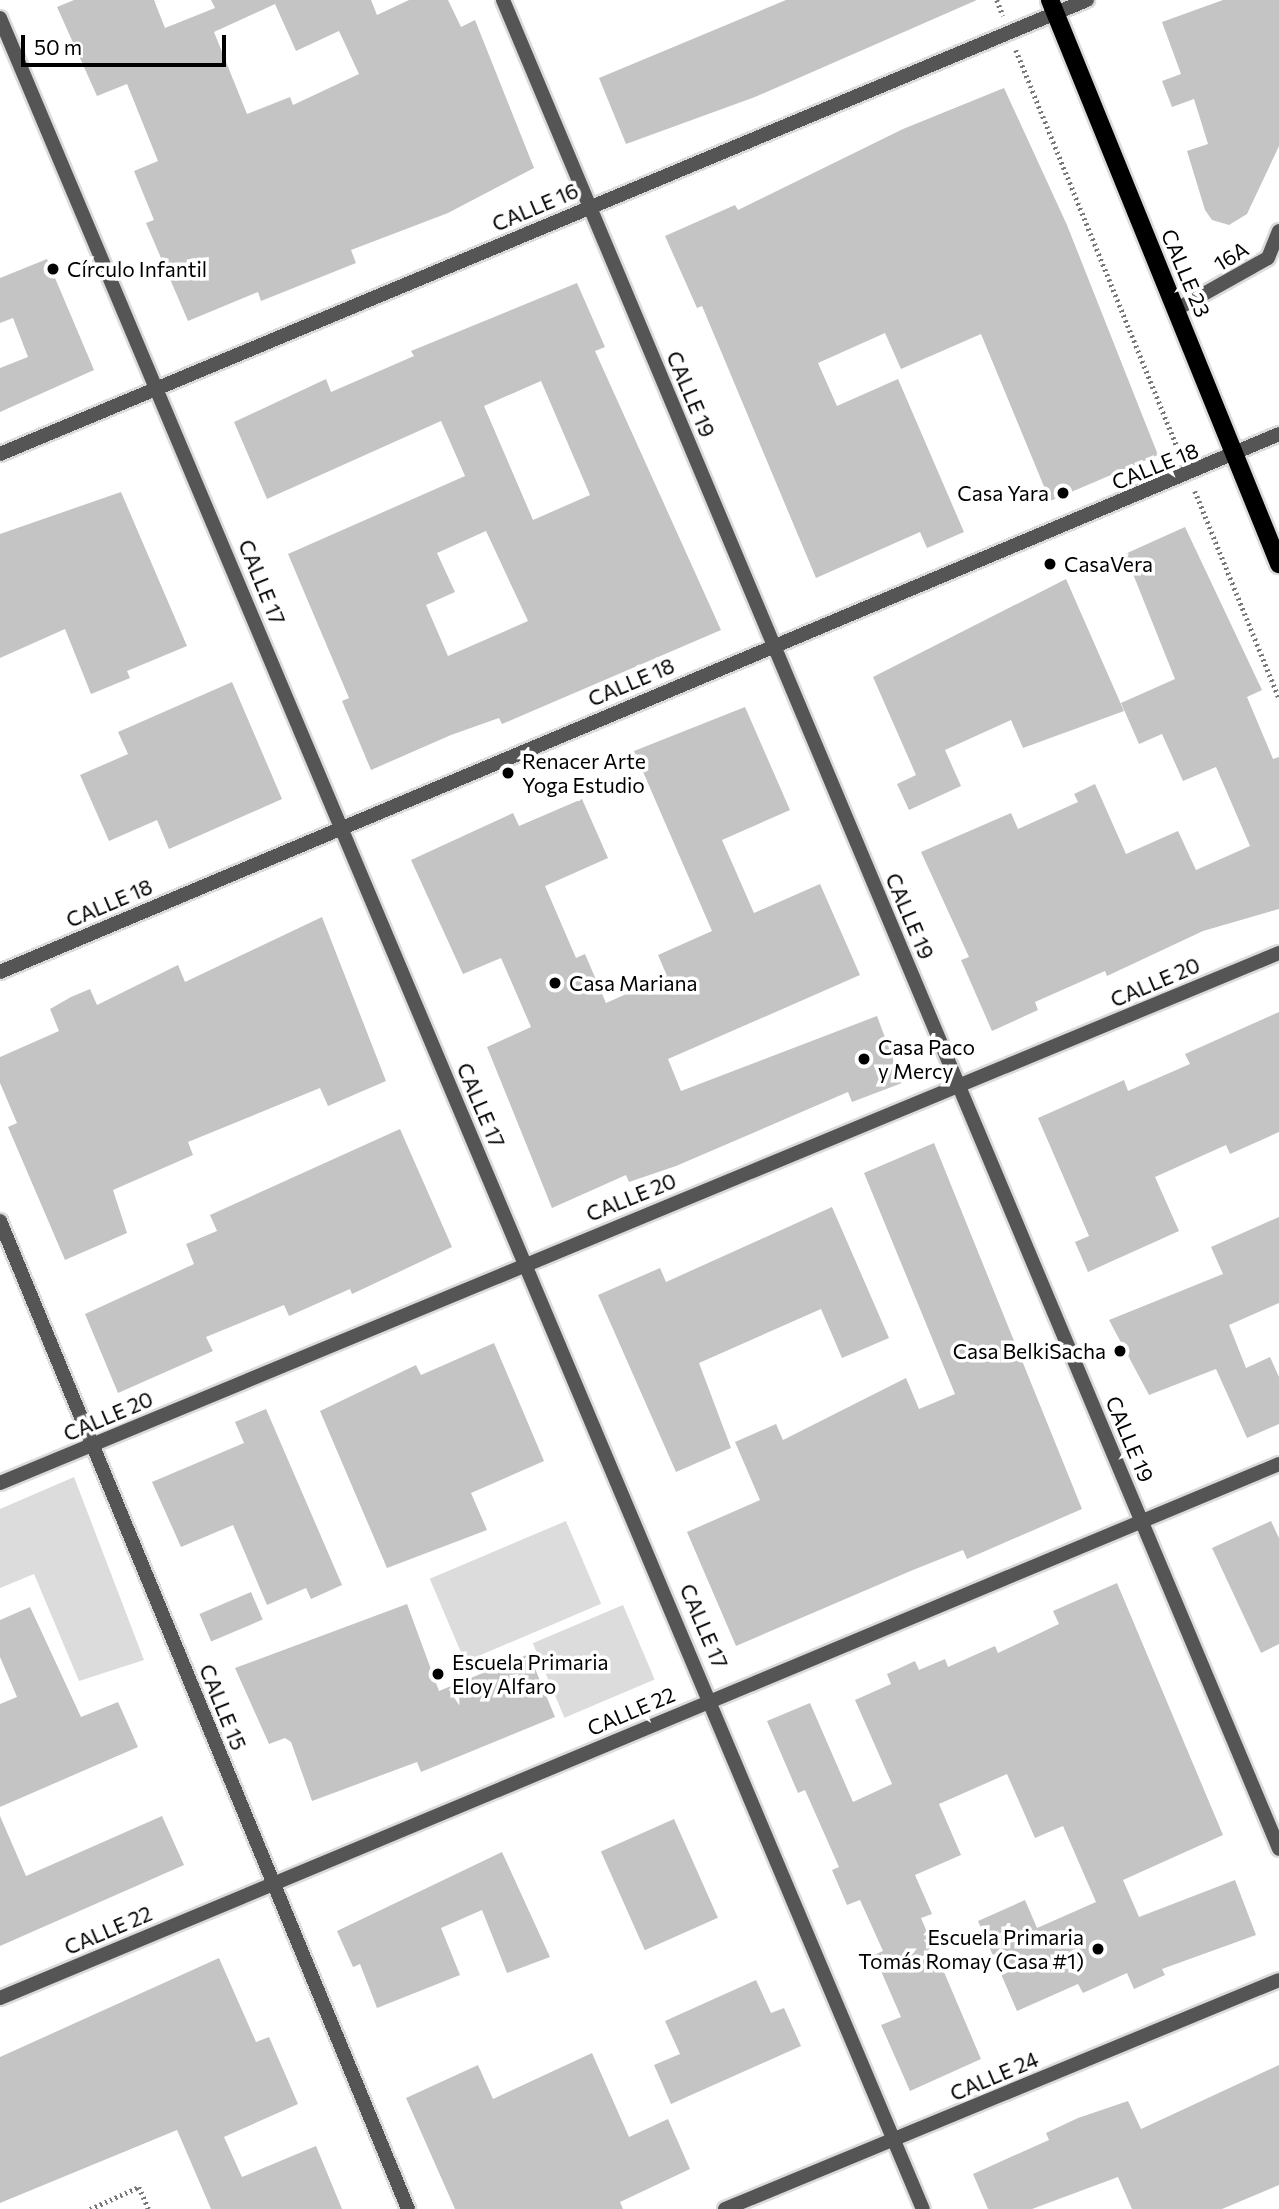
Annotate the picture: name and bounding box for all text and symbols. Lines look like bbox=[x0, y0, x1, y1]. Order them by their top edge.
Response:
scale bar bbox=[24, 21, 229, 65]
text: 50 m bbox=[34, 34, 82, 59]
street label: CALLE 16 bbox=[488, 178, 582, 236]
street label: CALLE 23 bbox=[1156, 225, 1216, 321]
street label: 16A bbox=[1209, 236, 1253, 276]
place label: Círculo Infantil bbox=[67, 256, 207, 282]
marker: Círculo Infantil bbox=[45, 261, 61, 277]
street label: CALLE 19 bbox=[662, 347, 720, 441]
street label: CALLE 18 bbox=[1108, 437, 1202, 495]
place label: Casa Yara bbox=[957, 480, 1049, 506]
marker: Casa Yara bbox=[1055, 485, 1071, 501]
street label: CALLE 17 bbox=[234, 536, 290, 628]
place label: CasaVera bbox=[1064, 551, 1153, 577]
marker: CasaVera bbox=[1042, 556, 1058, 572]
street label: CALLE 18 bbox=[584, 653, 678, 711]
place label: Renacer Arte Yoga Estudio bbox=[522, 748, 646, 798]
marker: Renacer Arte Yoga Estudio bbox=[500, 765, 516, 781]
street label: CALLE 19 bbox=[881, 869, 939, 963]
street label: CALLE 18 bbox=[62, 874, 156, 932]
street label: CALLE 20 bbox=[1106, 952, 1204, 1012]
place label: Casa Mariana bbox=[569, 970, 698, 996]
marker: Casa Mariana bbox=[547, 975, 563, 991]
place label: Casa Paco y Mercy bbox=[878, 1034, 975, 1084]
marker: Casa Paco y Mercy bbox=[856, 1051, 872, 1067]
street label: CALLE 17 bbox=[452, 1059, 510, 1151]
street label: CALLE 20 bbox=[582, 1168, 680, 1226]
place label: Casa BelkiSacha bbox=[953, 1338, 1106, 1364]
marker: Casa BelkiSacha bbox=[1112, 1343, 1128, 1359]
street label: CALLE 20 bbox=[59, 1386, 157, 1446]
street label: CALLE 19 bbox=[1101, 1392, 1159, 1486]
street label: CALLE 17 bbox=[675, 1580, 733, 1672]
place label: Escuela Primaria Eloy Alfaro bbox=[452, 1649, 609, 1699]
street label: CALLE 15 bbox=[194, 1660, 252, 1754]
marker: Escuela Primaria Eloy Alfaro bbox=[430, 1666, 446, 1682]
street label: CALLE 22 bbox=[583, 1681, 679, 1741]
street label: CALLE 22 bbox=[60, 1900, 156, 1960]
place label: Escuela Primaria Tomás Romay (Casa #1) bbox=[858, 1924, 1084, 1974]
marker: Escuela Primaria Tomás Romay (Casa #1) bbox=[1090, 1941, 1106, 1957]
street label: CALLE 24 bbox=[946, 2046, 1042, 2106]

